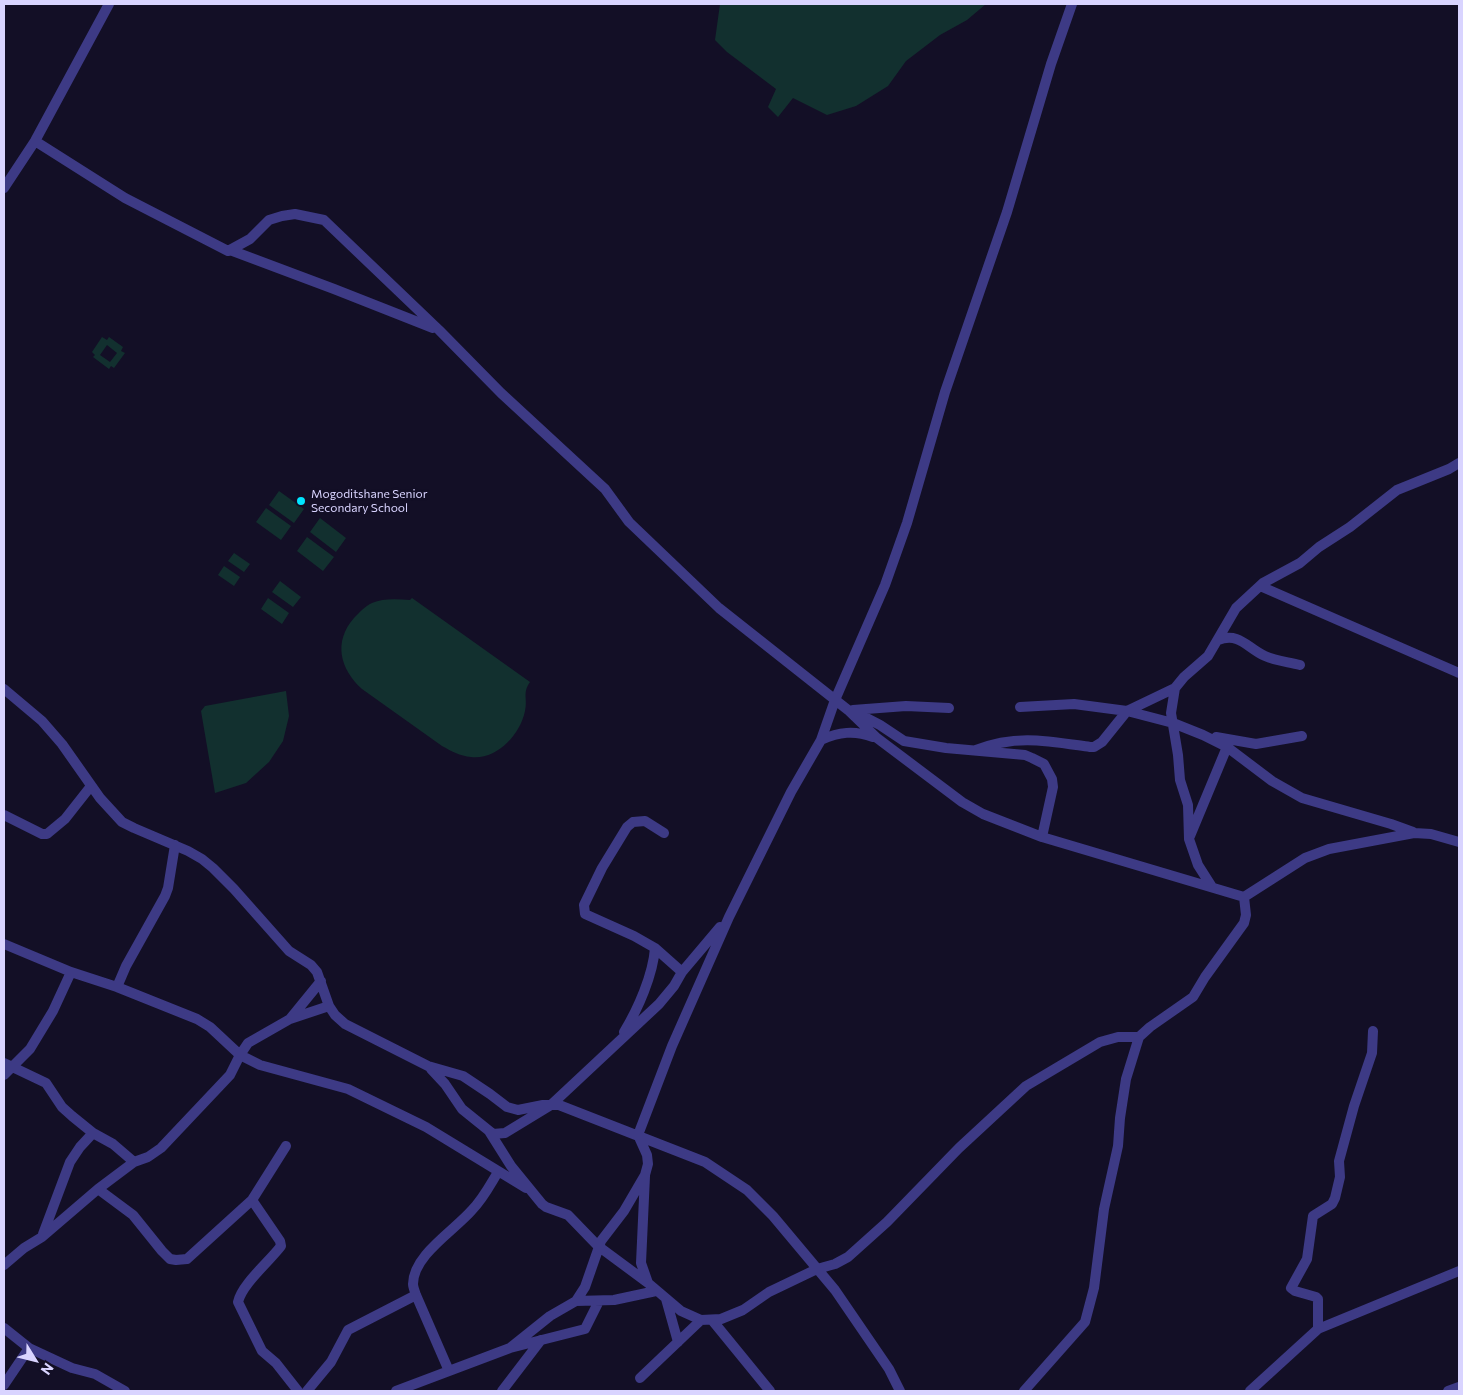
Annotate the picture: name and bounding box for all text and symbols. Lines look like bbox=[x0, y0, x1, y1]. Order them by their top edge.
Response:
place label: Mogoditshane Senior Secondary School bbox=[311, 487, 428, 515]
marker: Mogoditshane Senior Secondary School bbox=[295, 495, 307, 507]
north arrow bbox=[10, 1335, 60, 1385]
text: N bbox=[38, 1360, 58, 1378]

